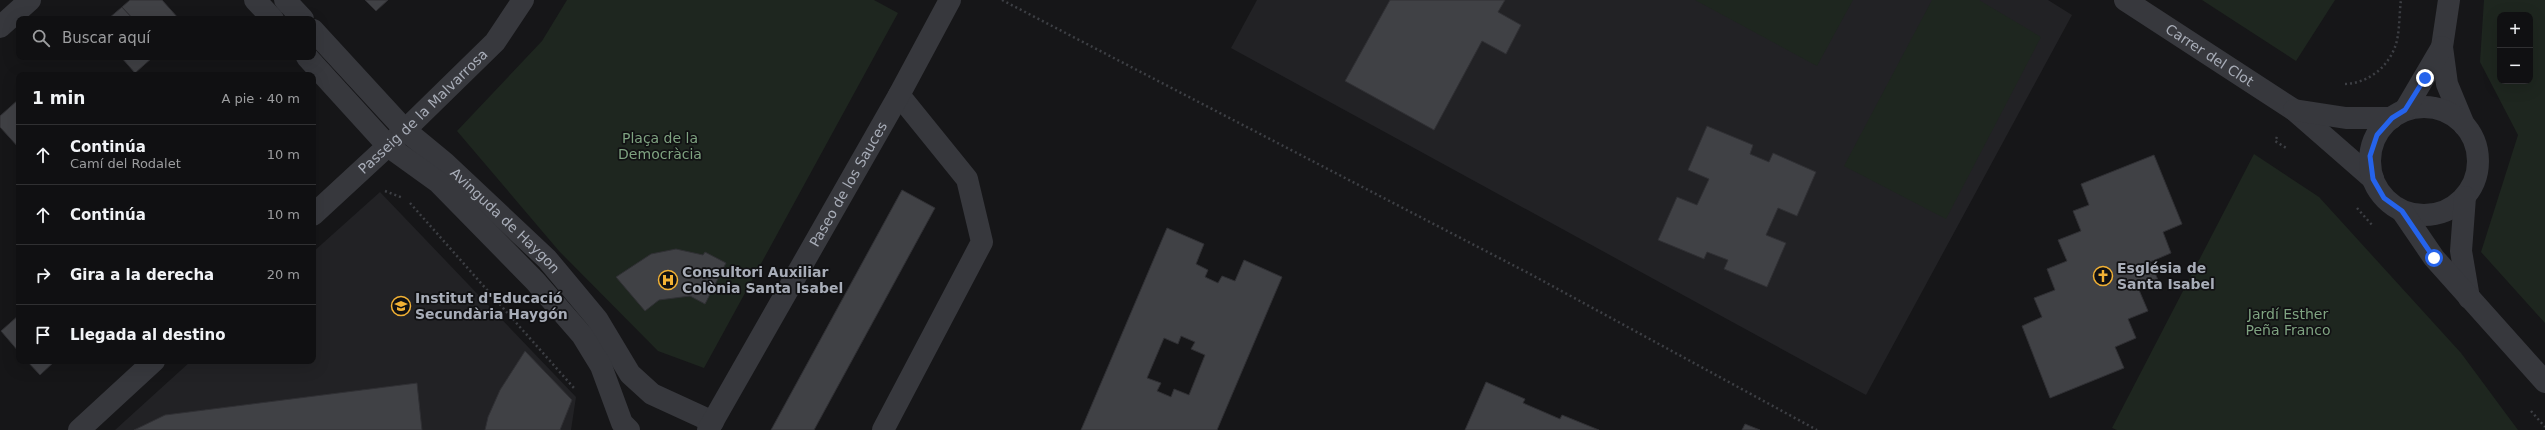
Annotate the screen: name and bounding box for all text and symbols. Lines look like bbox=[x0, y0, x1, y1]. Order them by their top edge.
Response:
map controls bbox=[2497, 12, 2533, 84]
button: + bbox=[2497, 12, 2533, 48]
search box bbox=[16, 16, 316, 60]
street label: Carrer del Clot bbox=[2163, 21, 2257, 90]
icon: search bbox=[30, 27, 52, 49]
text: Buscar aquí bbox=[62, 29, 150, 47]
street label: Passeig de la Malvarrosa bbox=[355, 46, 491, 177]
button: − bbox=[2497, 48, 2533, 84]
route end bbox=[2416, 69, 2434, 87]
text: 1 min bbox=[32, 88, 85, 108]
text: A pie · 40 m bbox=[221, 91, 300, 106]
street label: Paseo de los Sauces bbox=[806, 119, 890, 250]
park label: Plaça de la Democràcia bbox=[618, 130, 702, 162]
text: Continúa bbox=[70, 138, 146, 156]
icon: ahead bbox=[32, 144, 54, 166]
text: 10 m bbox=[267, 147, 300, 162]
text: Camí del Rodalet bbox=[70, 156, 181, 171]
street label: Avinguda de Haygon bbox=[447, 164, 563, 276]
icon: ahead bbox=[32, 204, 54, 226]
text: Continúa bbox=[70, 206, 146, 224]
text: 10 m bbox=[267, 207, 300, 222]
route start bbox=[2425, 249, 2443, 267]
place label: Església de Santa Isabel bbox=[2117, 260, 2215, 292]
icon: right bbox=[32, 264, 54, 286]
place label: Consultori Auxiliar Colònia Santa Isabel bbox=[682, 264, 843, 296]
church icon: Església de Santa Isabel bbox=[2092, 265, 2114, 287]
text: Gira a la derecha bbox=[70, 266, 214, 284]
text: 20 m bbox=[267, 267, 300, 282]
hospital icon: Consultori Auxiliar Colònia Santa Isabel bbox=[657, 269, 679, 291]
place label: Institut d'Educació Secundària Haygón bbox=[415, 290, 568, 322]
school or university icon: Institut d'Educació Secundària Haygón bbox=[390, 295, 412, 317]
park label: Jardí Esther Peña Franco bbox=[2246, 306, 2330, 338]
icon: arrive bbox=[32, 324, 54, 346]
text: Llegada al destino bbox=[70, 326, 225, 344]

